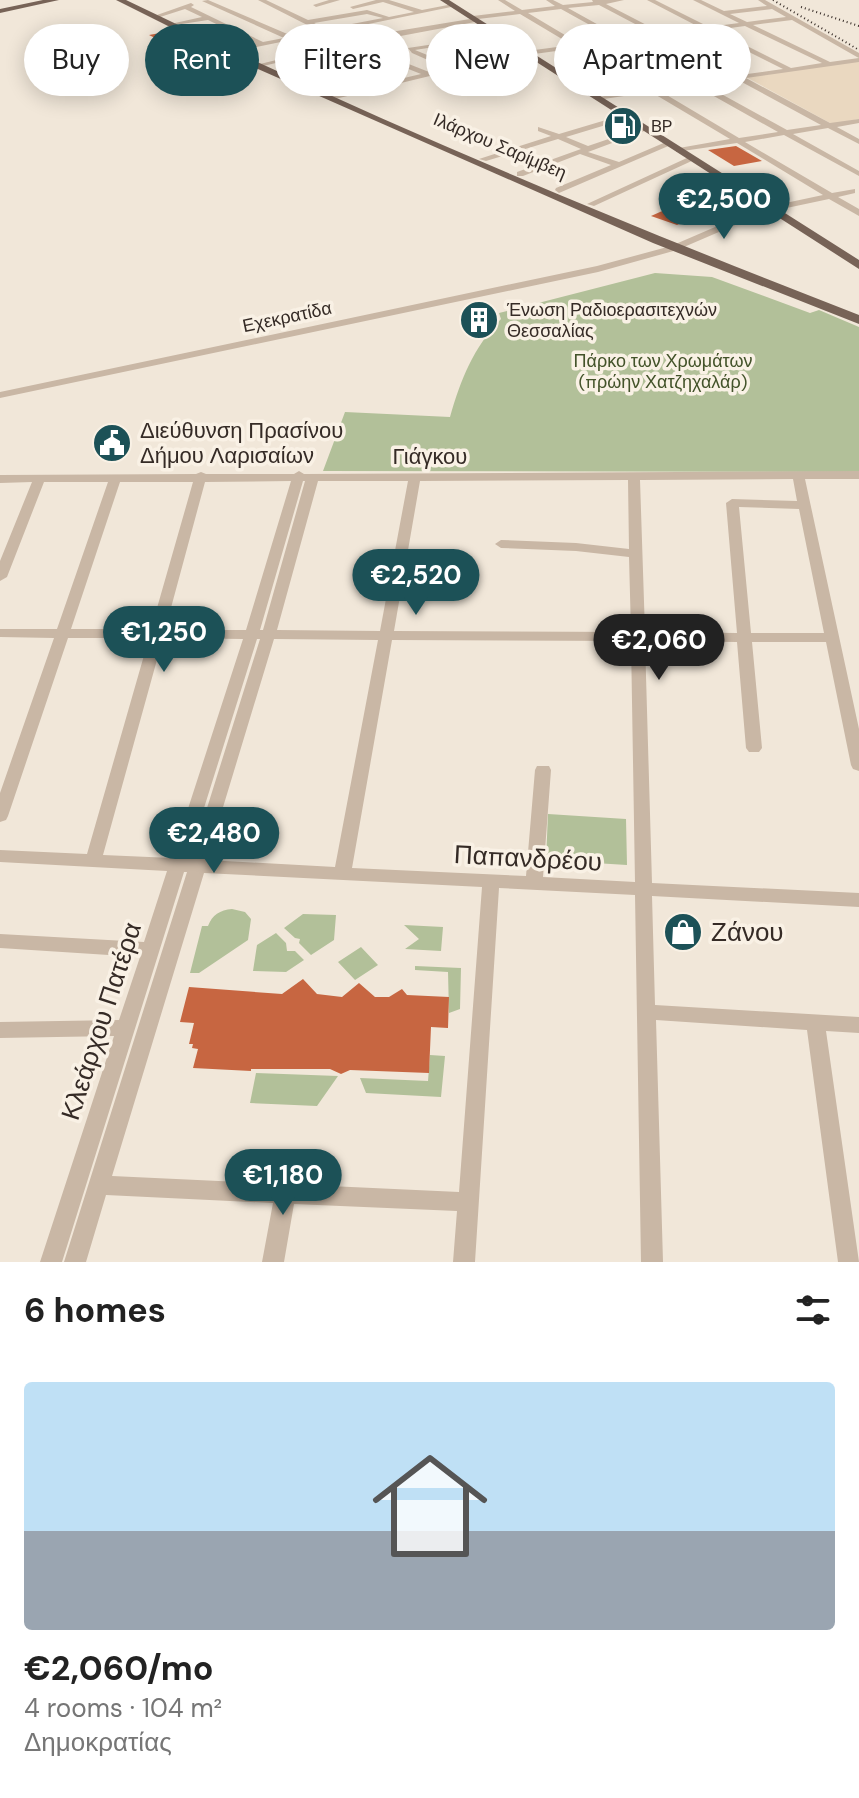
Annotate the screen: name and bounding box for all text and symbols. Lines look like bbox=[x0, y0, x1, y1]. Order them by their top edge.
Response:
chip: Buy bbox=[24, 24, 129, 96]
chip: Rent bbox=[145, 24, 259, 96]
chip: Filters bbox=[275, 24, 410, 96]
chip: New bbox=[426, 24, 538, 96]
chip: Apartment bbox=[554, 24, 751, 96]
fuel station icon: BP bbox=[602, 105, 644, 147]
street label: Ιλάρχου Σαρίμβεη bbox=[430, 107, 570, 185]
place label: BP bbox=[651, 114, 672, 138]
pin: €2,500 bbox=[659, 173, 789, 241]
text: €2,500 bbox=[677, 182, 771, 216]
street label: Εχεκρατίδα bbox=[240, 296, 334, 338]
place label: Ένωση Ραδιοερασιτεχνών Θεσσαλίας bbox=[506, 298, 717, 343]
building icon: Ένωση Ραδιοερασιτεχνών Θεσσαλίας bbox=[458, 299, 500, 341]
park label: Πάρκο των Χρωμάτων (πρώην Χατζηχαλάρ) bbox=[574, 349, 752, 394]
place label: Διεύθυνση Πρασίνου Δήμου Λαρισαίων bbox=[140, 416, 343, 470]
public building icon: Διεύθυνση Πρασίνου Δήμου Λαρισαίων bbox=[91, 422, 133, 464]
street label: Γιάγκου bbox=[393, 442, 467, 471]
pin: €2,520 bbox=[351, 549, 481, 617]
text: €2,520 bbox=[370, 558, 462, 592]
pin: €1,250 bbox=[99, 606, 229, 674]
pin: €2,060 bbox=[594, 614, 724, 682]
text: €1,250 bbox=[121, 615, 207, 649]
text: €2,060 bbox=[611, 623, 707, 657]
pin: €2,480 bbox=[149, 807, 279, 875]
text: €2,480 bbox=[167, 816, 261, 850]
street label: Παπανδρέου bbox=[453, 837, 603, 879]
shop icon: Ζάνου bbox=[662, 911, 704, 953]
place label: Ζάνου bbox=[711, 915, 784, 949]
street label: Κλεάρχου Πατέρα bbox=[53, 918, 149, 1124]
pin: €1,180 bbox=[218, 1149, 348, 1217]
text: €1,180 bbox=[243, 1158, 323, 1192]
text: 6 homes bbox=[24, 1288, 166, 1333]
icon: filters bbox=[791, 1288, 835, 1332]
icon: home bbox=[358, 1434, 502, 1578]
text: €2,060/mo bbox=[24, 1646, 214, 1691]
text: 4 rooms · 104 m² bbox=[24, 1691, 222, 1725]
text: Δημοκρατίας bbox=[24, 1725, 172, 1759]

